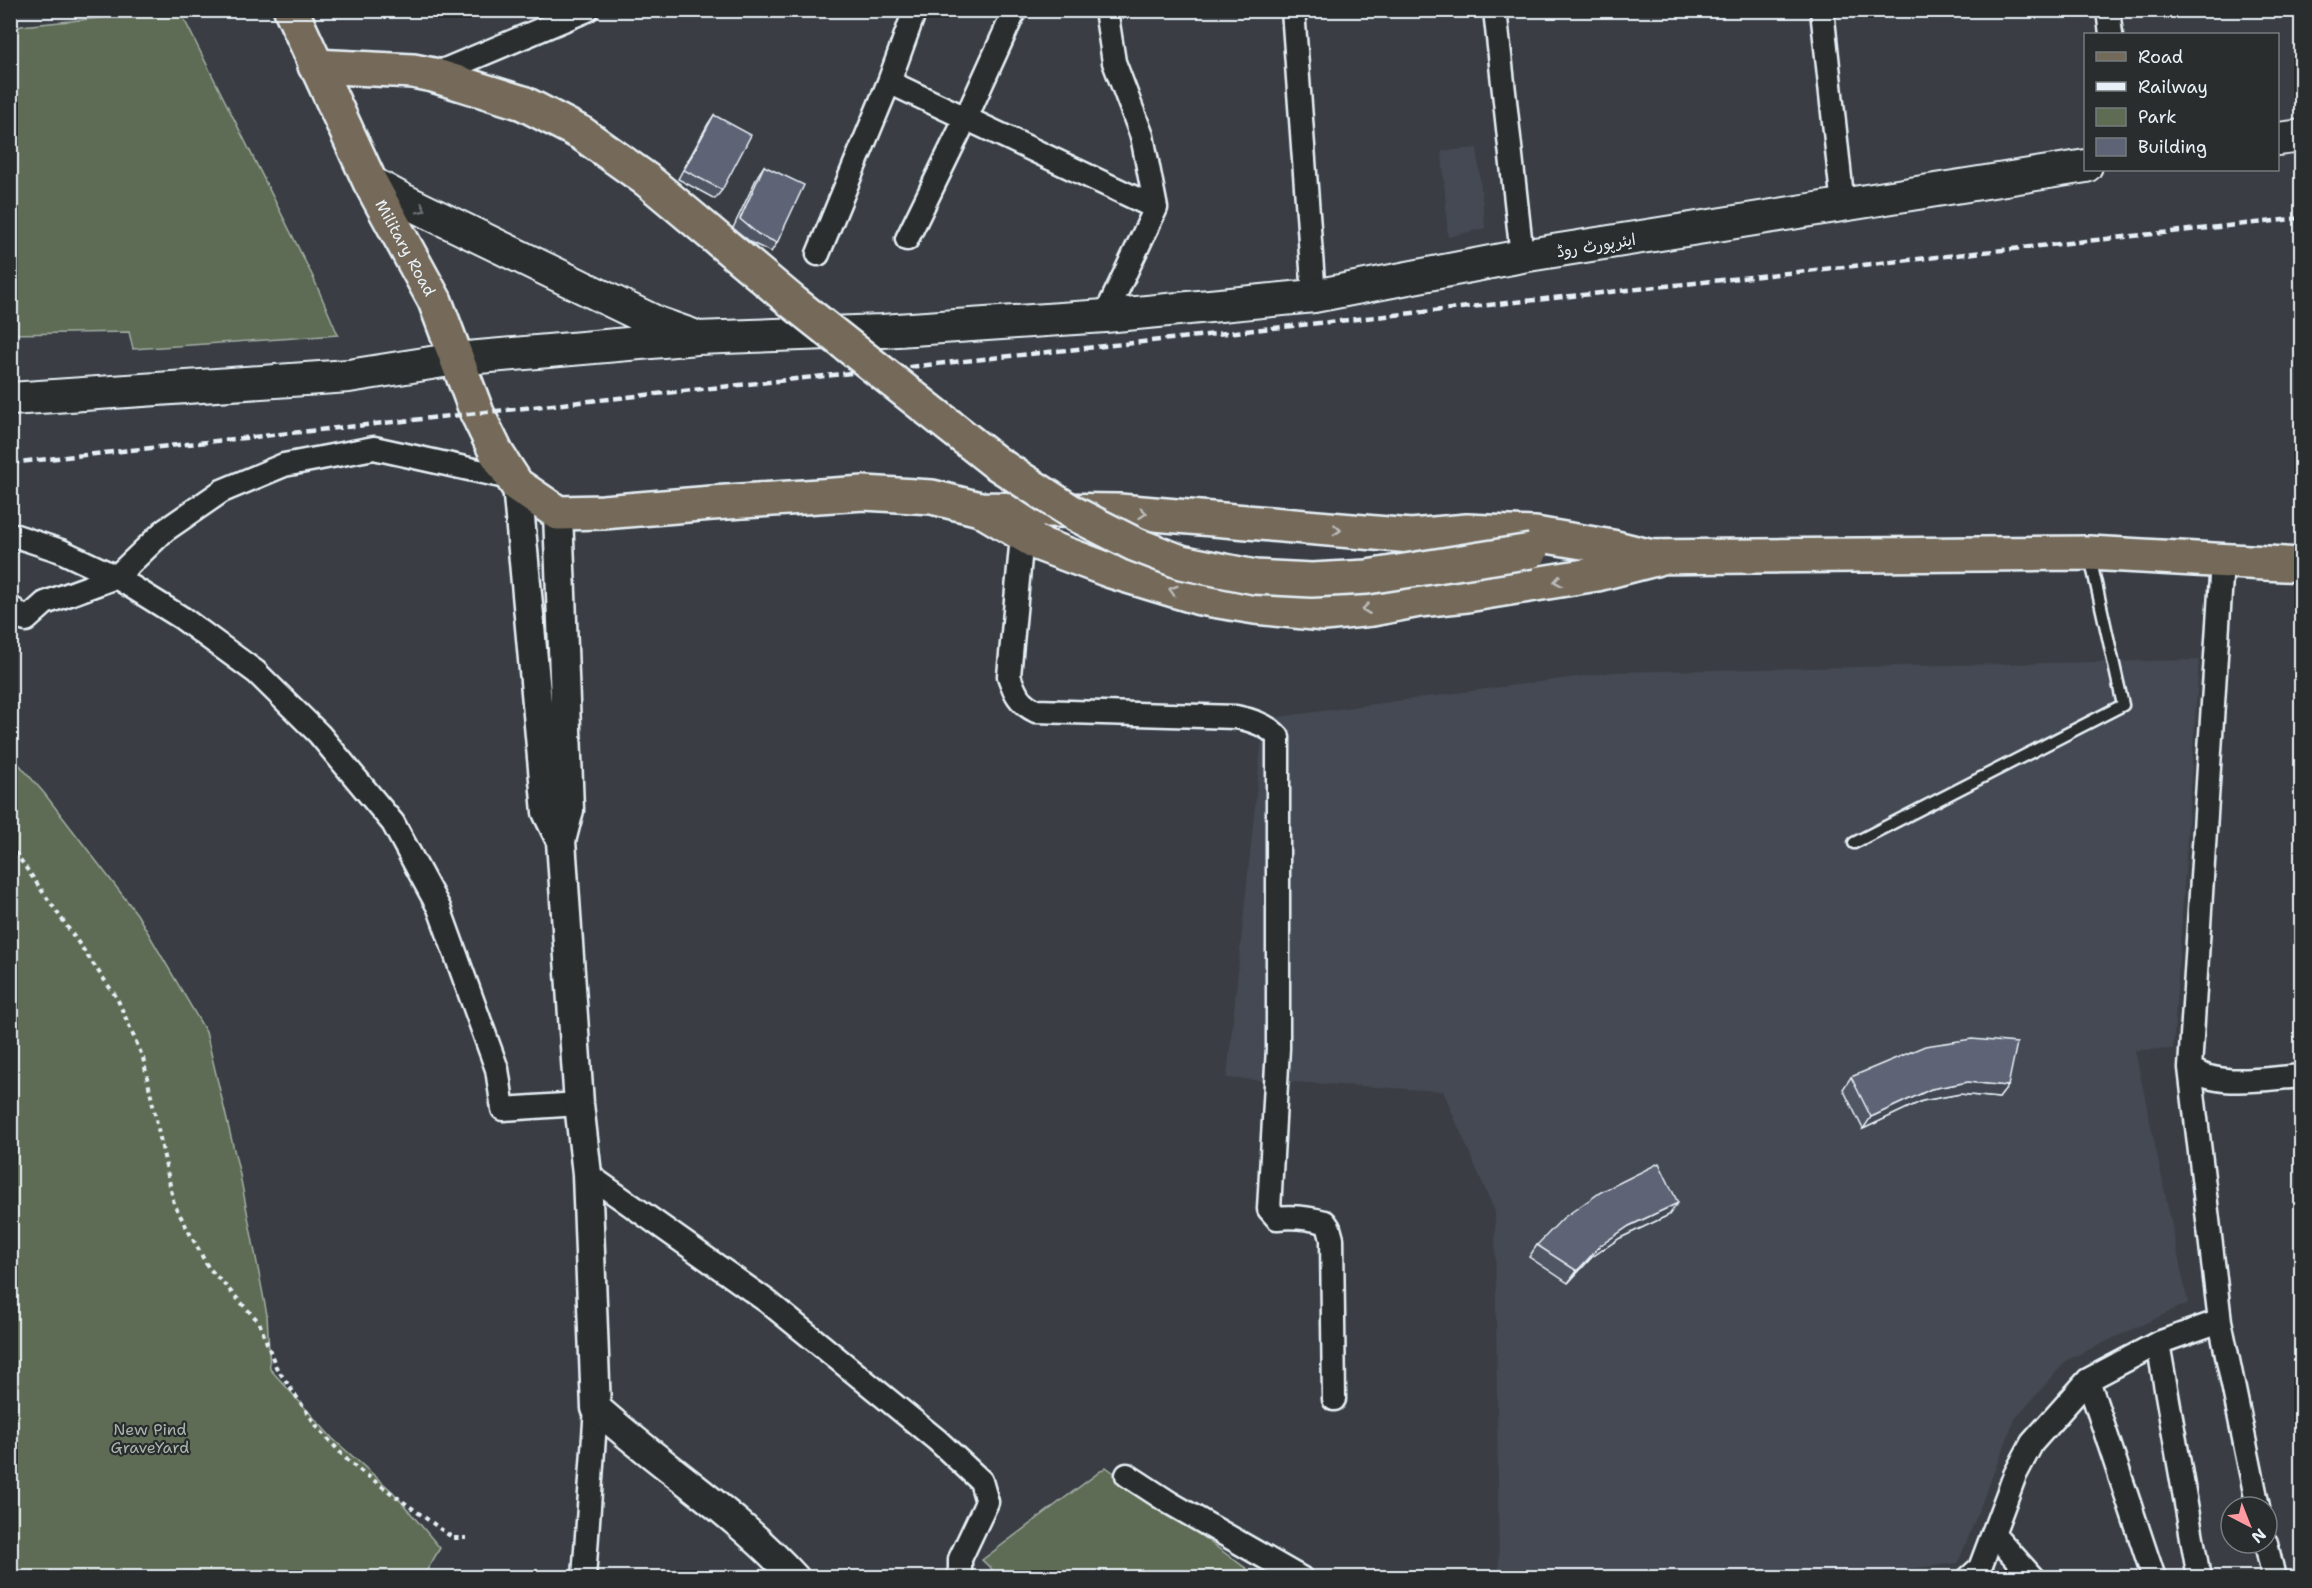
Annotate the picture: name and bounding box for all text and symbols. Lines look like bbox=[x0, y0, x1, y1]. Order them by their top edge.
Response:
legend bbox=[2084, 33, 2279, 171]
text: Road bbox=[2138, 45, 2183, 69]
text: Railway bbox=[2138, 75, 2208, 99]
text: Park bbox=[2138, 105, 2177, 129]
text: Building bbox=[2138, 135, 2207, 159]
street label: Military Road bbox=[370, 196, 440, 300]
one-way arrow bbox=[415, 202, 426, 214]
street label: ایئرپورٹ روڈ bbox=[1555, 229, 1637, 262]
one-way arrow bbox=[1138, 506, 1148, 519]
one-way arrow bbox=[1333, 523, 1342, 536]
one-way arrow bbox=[1554, 574, 1563, 586]
one-way arrow bbox=[1168, 585, 1179, 597]
one-way arrow bbox=[1361, 603, 1370, 615]
park label: New Pind GraveYard bbox=[111, 1419, 189, 1458]
north arrow bbox=[2219, 1495, 2279, 1555]
text: N bbox=[2247, 1524, 2270, 1548]

